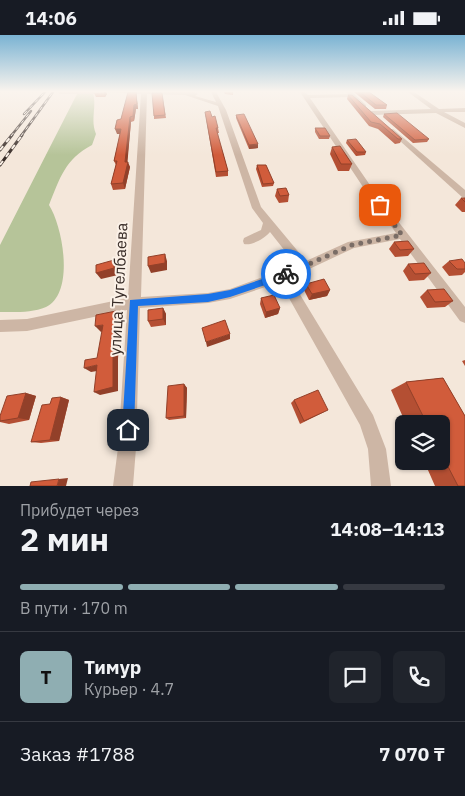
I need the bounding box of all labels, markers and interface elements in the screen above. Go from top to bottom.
text: 14:06 [25,6,77,30]
pin [359,184,401,226]
icon: bag [366,191,394,219]
street label: улица Тугелбаева [105,222,131,356]
courier [261,249,311,299]
icon: bike [272,260,300,288]
pin [107,409,149,451]
map controls [395,415,450,470]
button: layers [395,415,450,470]
icon: home [114,416,142,444]
text: Прибудет через [20,500,139,520]
text: 14:08–14:13 [330,517,445,541]
text: 2 мин [20,518,109,560]
text: В пути · 170 m [20,598,128,618]
button: chat [329,651,381,703]
button: phone [393,651,445,703]
text: Тимур [84,655,141,679]
text: Т [40,665,52,689]
text: Курьер · 4.7 [84,679,174,699]
text: Заказ #1788 [20,742,135,766]
text: 7 070 ₸ [379,742,445,766]

